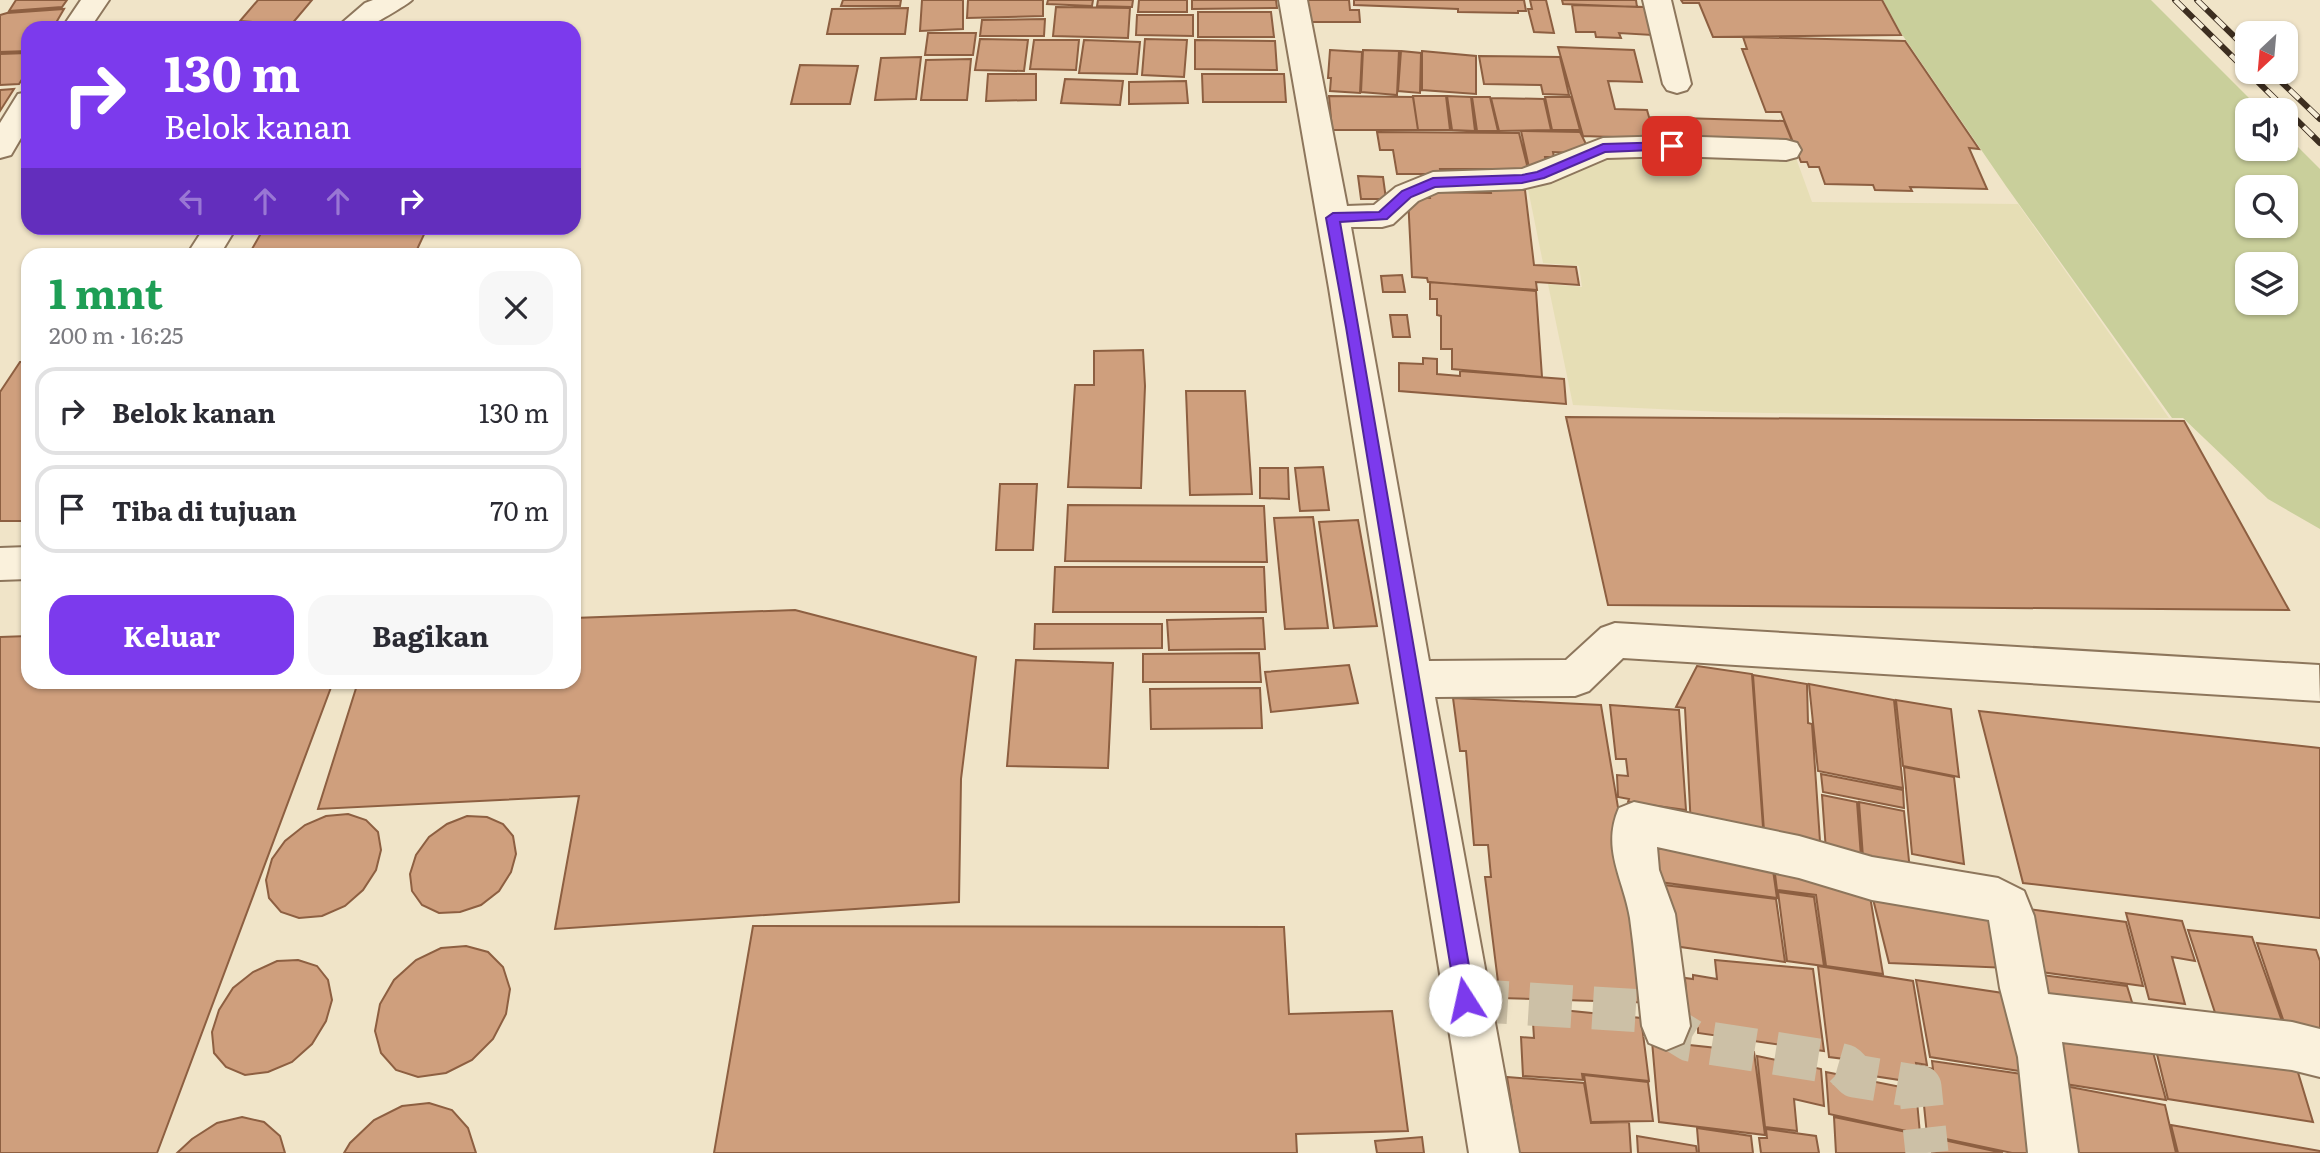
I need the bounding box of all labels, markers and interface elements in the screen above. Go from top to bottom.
north arrow [2235,21,2298,84]
map controls [2235,21,2298,315]
text: 130 m [164,34,300,107]
icon: right [49,49,140,140]
button: sound [2235,98,2298,161]
text: Belok kanan [164,101,352,149]
pin [1642,116,1702,176]
icon: arrive [1653,127,1691,165]
button: search [2235,175,2298,238]
icon: left [173,182,211,220]
icon: ahead [246,182,284,220]
icon: ahead [319,182,357,220]
icon: right [392,182,430,220]
button: layers [2235,252,2298,315]
text: 1 mnt [49,260,163,322]
button: close [479,271,553,345]
text: 200 m · 16:25 [49,317,184,351]
icon: right [53,392,91,430]
text: Belok kanan [112,392,276,431]
text: 130 m [479,392,549,431]
icon: arrive [53,490,91,528]
text: Tiba di tujuan [112,490,297,529]
text: 70 m [490,490,549,529]
button: Keluar [49,595,294,675]
button: Bagikan [308,595,553,675]
position arrow [1428,963,1502,1037]

